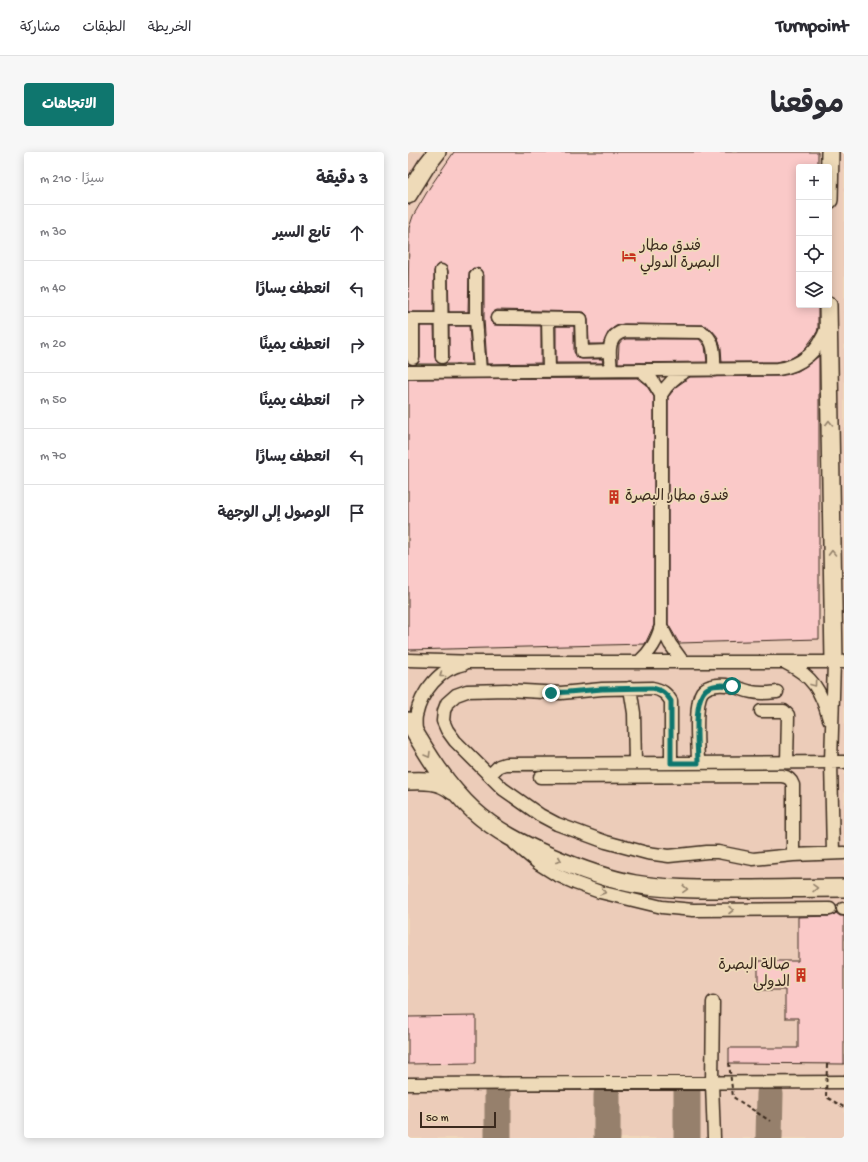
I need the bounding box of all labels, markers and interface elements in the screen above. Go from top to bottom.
text: Turnpoint [776,16,848,39]
text: مشاركة [20,20,60,37]
text: الطبقات [82,20,126,37]
text: الخريطة [148,20,191,37]
button: الاتجاهات [24,83,114,126]
text: موقعنا [770,90,844,123]
map controls [796,164,832,308]
button: + [796,164,832,200]
text: 3 دقيقة [316,170,368,190]
text: سيرًا · 210 m [40,172,104,187]
button: − [796,200,832,236]
icon: ahead [346,222,368,244]
text: 30 m [40,225,66,240]
text: تابع السير [273,225,330,243]
button: locate [796,236,832,272]
place label: فندق مطار البصرة الدولي [639,238,720,275]
hotel icon: فندق مطار البصرة الدولي [621,248,637,264]
button: layers [796,272,832,308]
icon: left [346,278,368,300]
text: 40 m [40,281,66,296]
text: انعطف يسارًا [256,281,330,299]
icon: right [346,334,368,356]
text: 20 m [40,337,66,352]
text: انعطف يمينًا [259,337,330,355]
icon: right [346,390,368,412]
text: 50 m [40,393,67,408]
text: انعطف يمينًا [259,393,330,411]
one-way arrow [825,420,833,426]
icon: left [346,446,368,468]
text: 70 m [40,449,66,464]
text: انعطف يسارًا [256,449,330,467]
place label: فندق مطار البصرة [625,488,729,506]
building icon: فندق مطار البصرة [606,489,622,505]
icon: arrive [346,502,368,524]
text: الوصول إلى الوجهة [217,505,330,523]
one-way arrow [827,550,836,556]
one-way arrow [439,670,446,677]
route start [723,677,741,695]
one-way arrow [809,680,817,687]
route end [542,684,560,702]
one-way arrow [423,751,431,758]
one-way arrow [556,856,563,864]
one-way arrow [812,884,818,892]
one-way arrow [682,885,688,893]
one-way arrow [600,887,607,896]
one-way arrow [728,905,734,914]
place label: صالة البصرة الدولى [718,957,790,992]
building icon: صالة البصرة الدولى [793,967,809,983]
scale bar [420,1110,496,1129]
text: 50 m [426,1113,448,1125]

